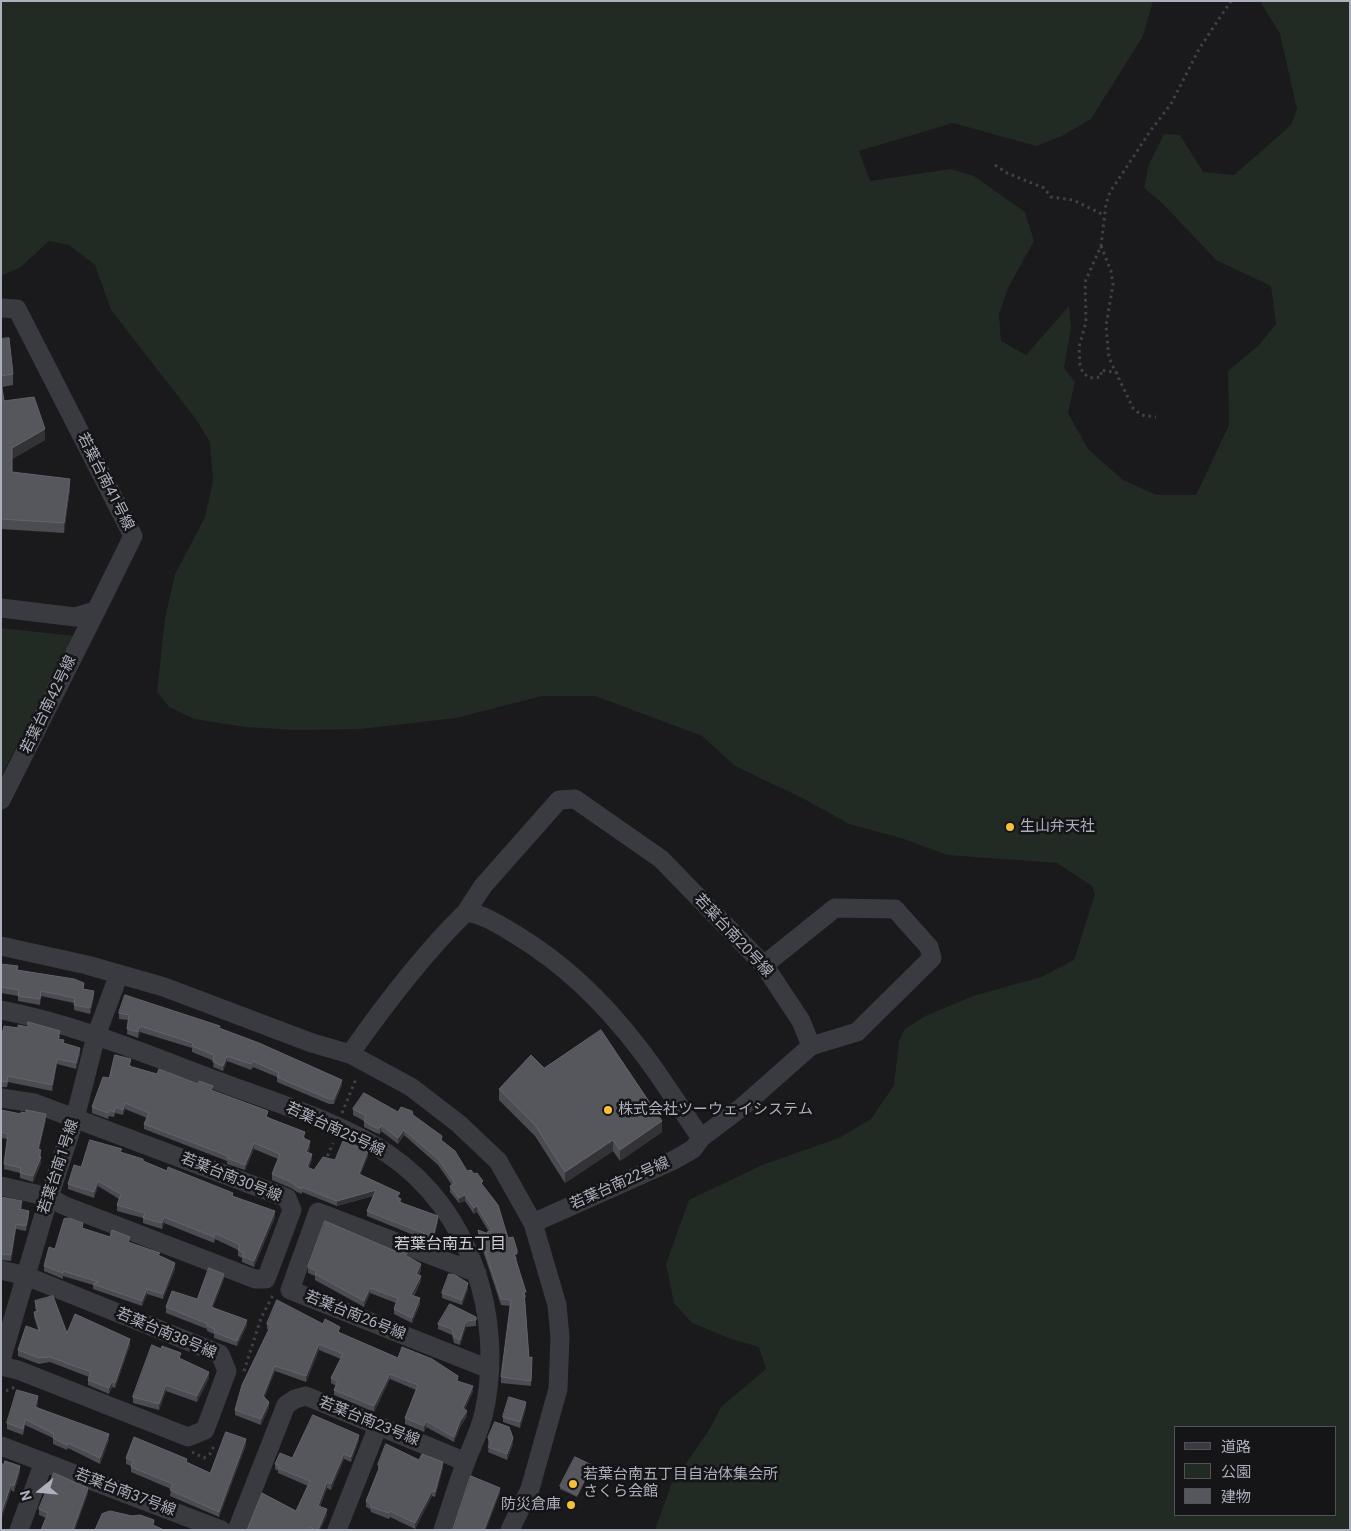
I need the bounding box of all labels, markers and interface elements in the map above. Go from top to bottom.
street label: 若葉台南41号線 [73,430,137,534]
street label: 若葉台南42号線 [17,653,81,757]
place label: 生山弁天社 [1020,818,1095,836]
marker: 生山弁天社 [1004,821,1016,833]
street label: 若葉台南20号線 [690,891,776,981]
street label: 若葉台南25号線 [283,1099,387,1161]
place label: 株式会社ツーウェイシステム [618,1101,813,1119]
marker: 株式会社ツーウェイシステム [602,1104,614,1116]
street label: 若葉台南1号線 [35,1117,83,1217]
street label: 若葉台南30号線 [178,1150,284,1206]
street label: 若葉台南22号線 [568,1154,672,1214]
district label: 若葉台南五丁目 [394,1235,506,1255]
street label: 若葉台南26号線 [302,1288,408,1344]
street label: 若葉台南38号線 [113,1305,219,1363]
street label: 若葉台南23号線 [316,1394,422,1450]
legend [1174,1426,1336,1516]
text: 道路 [1221,1438,1251,1456]
text: 公園 [1221,1463,1251,1481]
street label: 若葉台南37号線 [72,1465,178,1521]
north arrow [15,1466,65,1516]
place label: 若葉台南五丁目自治体集会所 さくら会館 [583,1466,778,1501]
marker: 若葉台南五丁目自治体集会所 さくら会館 [567,1478,579,1490]
text: N [17,1488,35,1502]
text: 建物 [1221,1488,1251,1506]
place label: 防災倉庫 [501,1496,561,1514]
marker: 防災倉庫 [565,1499,577,1511]

